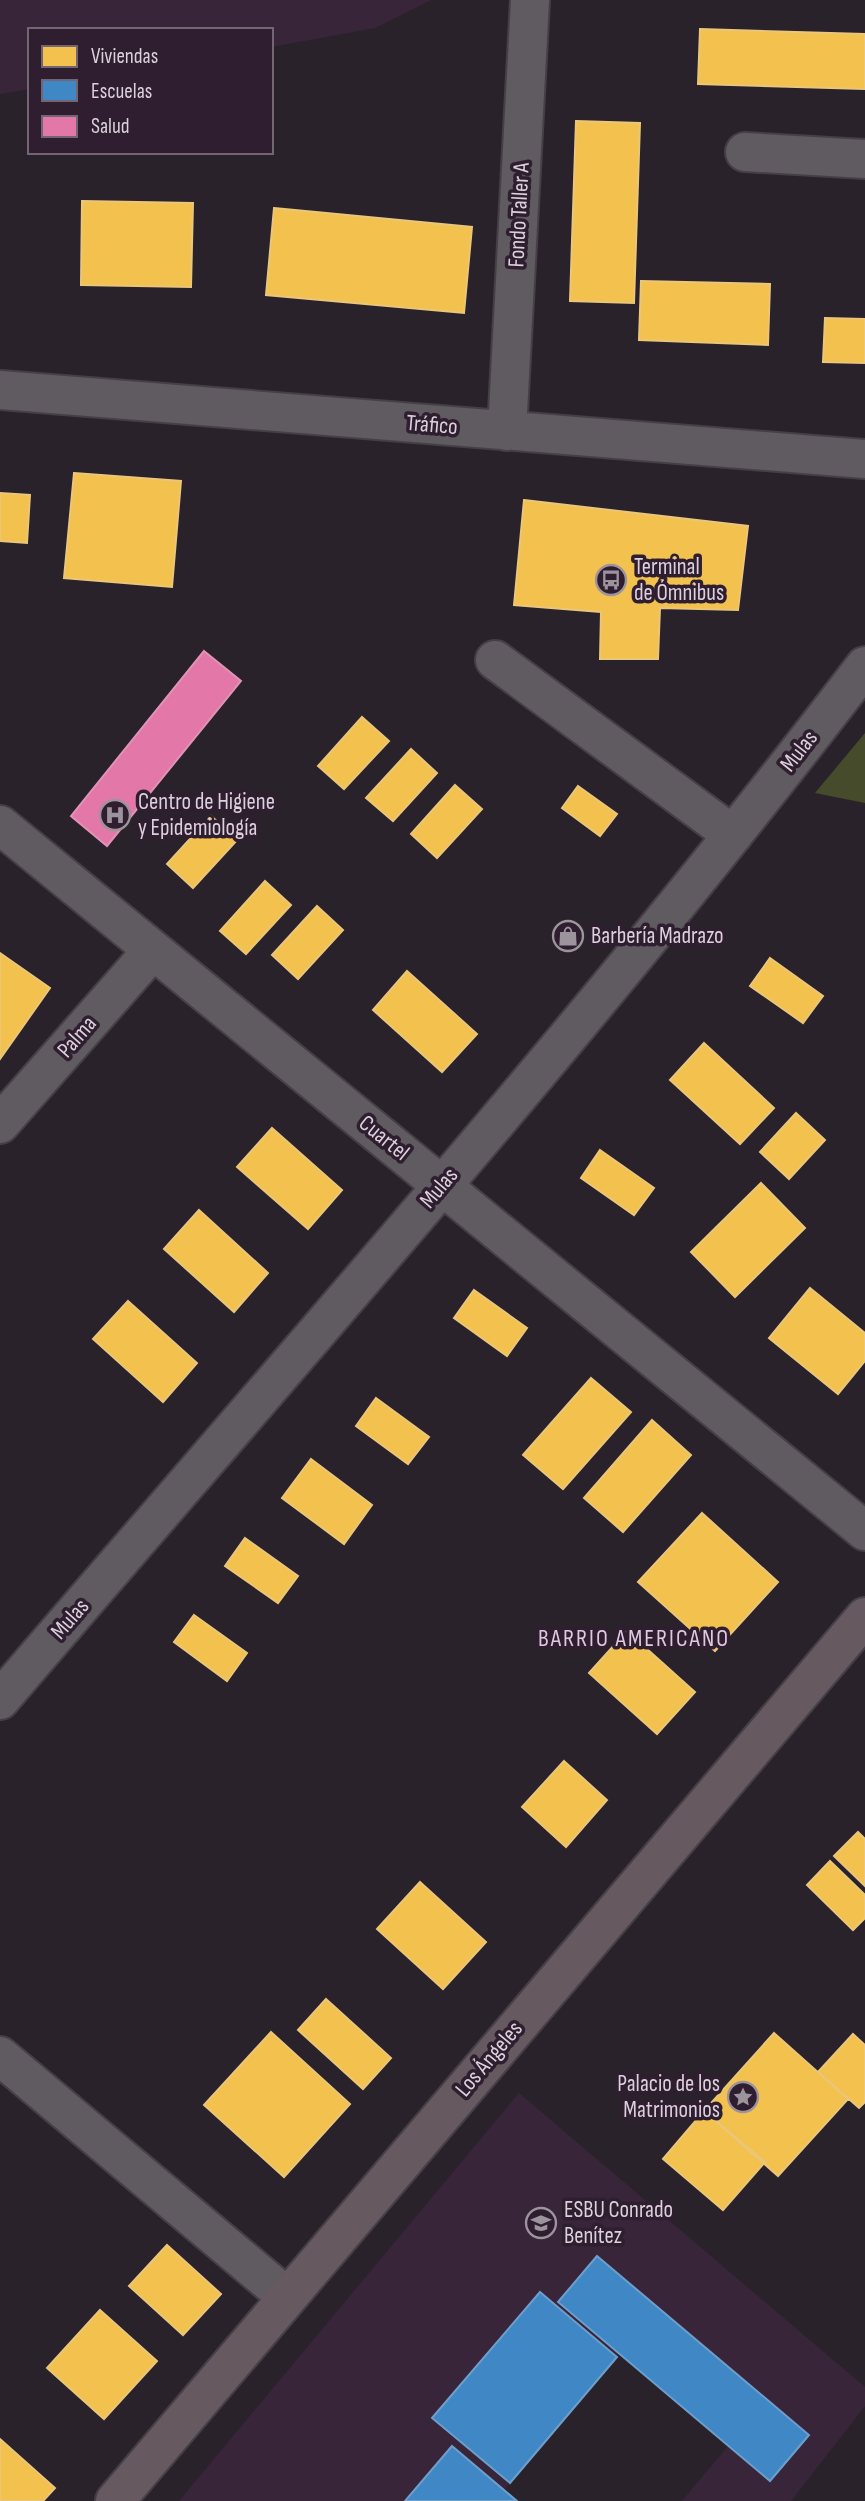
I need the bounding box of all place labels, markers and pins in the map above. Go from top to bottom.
place label: Terminal de Ómnibus [634,553,724,607]
bus stop icon: Terminal de Ómnibus [594,563,628,597]
place label: Centro de Higiene y Epidemiología [138,788,275,842]
hospital icon: Centro de Higiene y Epidemiología [98,798,132,832]
shop icon: Barbería Madrazo [551,919,585,953]
place label: Barbería Madrazo [591,922,724,950]
place label: Palacio de los Matrimonios [617,2070,720,2124]
place icon: Palacio de los Matrimonios [726,2080,760,2114]
place label: ESBU Conrado Benítez [564,2196,673,2250]
school or university icon: ESBU Conrado Benítez [524,2206,558,2240]

